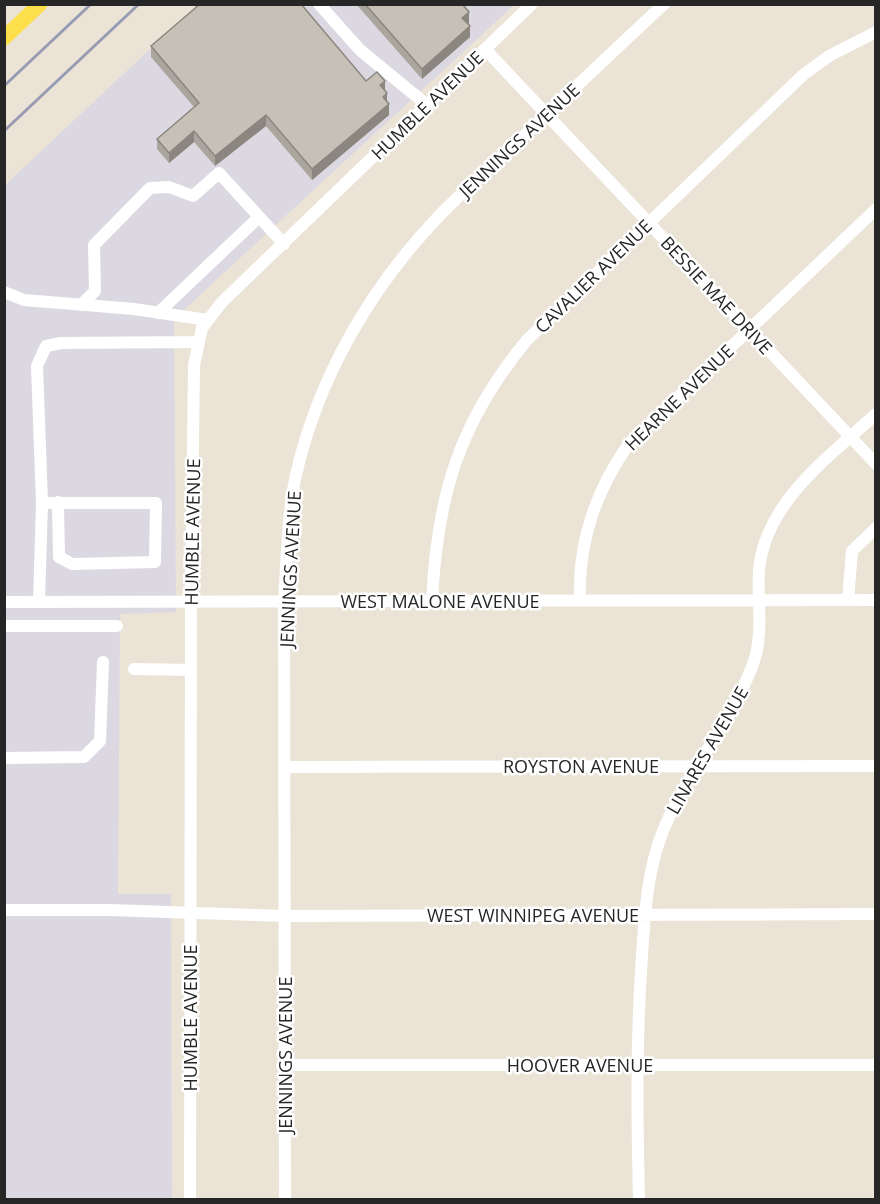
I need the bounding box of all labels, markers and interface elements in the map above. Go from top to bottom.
street label: HUMBLE AVENUE [366,45,488,165]
street label: JENNINGS AVENUE [452,78,585,204]
street label: CAVALIER AVENUE [529,214,657,338]
street label: BESSIE MAE DRIVE [656,231,778,359]
street label: HEARNE AVENUE [619,339,739,455]
street label: HUMBLE AVENUE [179,458,205,606]
street label: JENNINGS AVENUE [274,490,306,650]
street label: WEST MALONE AVENUE [340,589,540,613]
street label: LINARES AVENUE [661,682,753,818]
street label: ROYSTON AVENUE [503,754,659,778]
street label: WEST WINNIPEG AVENUE [427,903,639,927]
street label: HUMBLE AVENUE [178,944,202,1092]
street label: JENNINGS AVENUE [273,977,297,1135]
street label: HOOVER AVENUE [507,1053,653,1077]

